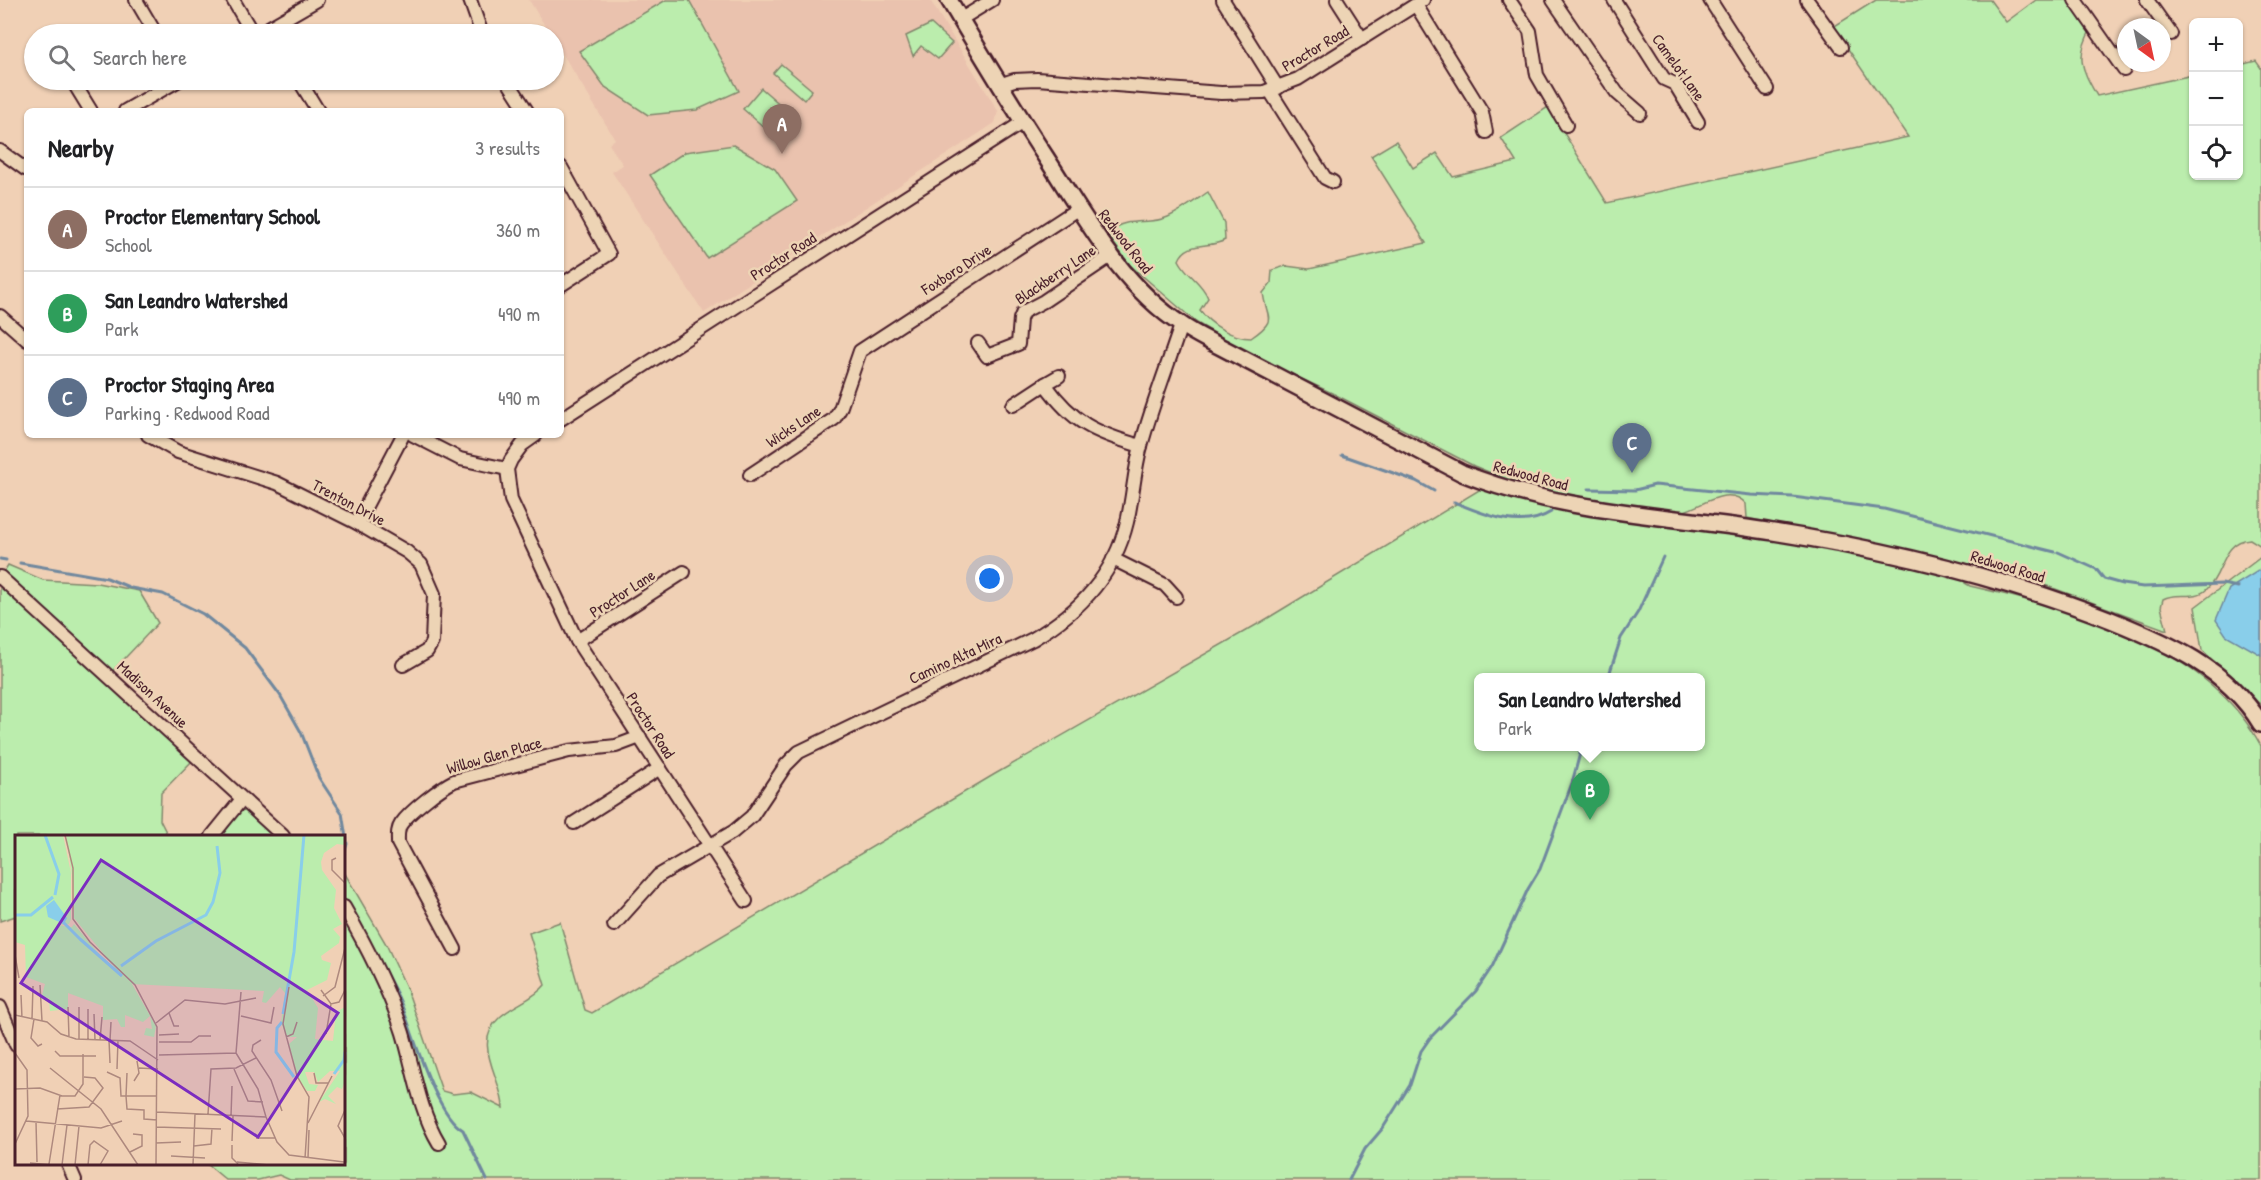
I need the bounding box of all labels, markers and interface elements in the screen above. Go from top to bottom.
north arrow [2117,18,2171,72]
map controls [2189,18,2243,180]
button: + [2189,18,2243,72]
street label: Proctor Road [1277,19,1353,77]
search box [24,24,564,90]
street label: Camelot Lane [1647,29,1711,106]
icon: search [45,41,78,74]
text: Search here [93,42,187,72]
button: − [2189,72,2243,126]
pin: A [762,104,802,154]
button: locate [2189,126,2243,180]
text: Nearby [48,130,114,165]
text: 3 results [475,134,540,161]
text: Proctor Elementary School [105,201,320,231]
street label: Redwood Road [1094,204,1158,278]
text: A [63,216,72,243]
text: 360 m [496,216,540,243]
street label: Proctor Road [746,226,820,286]
text: School [105,231,152,258]
street label: Foxboro Drive [916,238,996,300]
street label: Blackberry Lane [1010,239,1100,309]
text: San Leandro Watershed [105,285,287,315]
text: B [62,300,73,327]
text: 490 m [498,300,540,327]
text: Park [105,315,138,342]
text: Proctor Staging Area [105,369,274,399]
text: C [62,384,73,411]
text: 490 m [498,384,540,411]
text: Parking · Redwood Road [105,399,269,426]
street label: Wicks Lane [761,399,825,452]
pin: C [1612,424,1652,473]
street label: Redwood Road [1491,454,1571,496]
street label: Trenton Drive [308,473,390,531]
street label: Redwood Road [1968,544,2048,588]
street label: Proctor Lane [585,563,660,622]
your location [975,564,1004,593]
street label: Camino Alta Mira [905,627,1005,689]
street label: Madison Avenue [113,655,194,733]
popup [1474,673,1705,751]
text: San Leandro Watershed [1498,684,1681,714]
street label: Proctor Road [621,688,681,762]
text: Park [1498,714,1532,741]
street label: Willow Glen Place [444,731,545,779]
pin: B [1570,770,1610,820]
inset map [15,835,345,1165]

